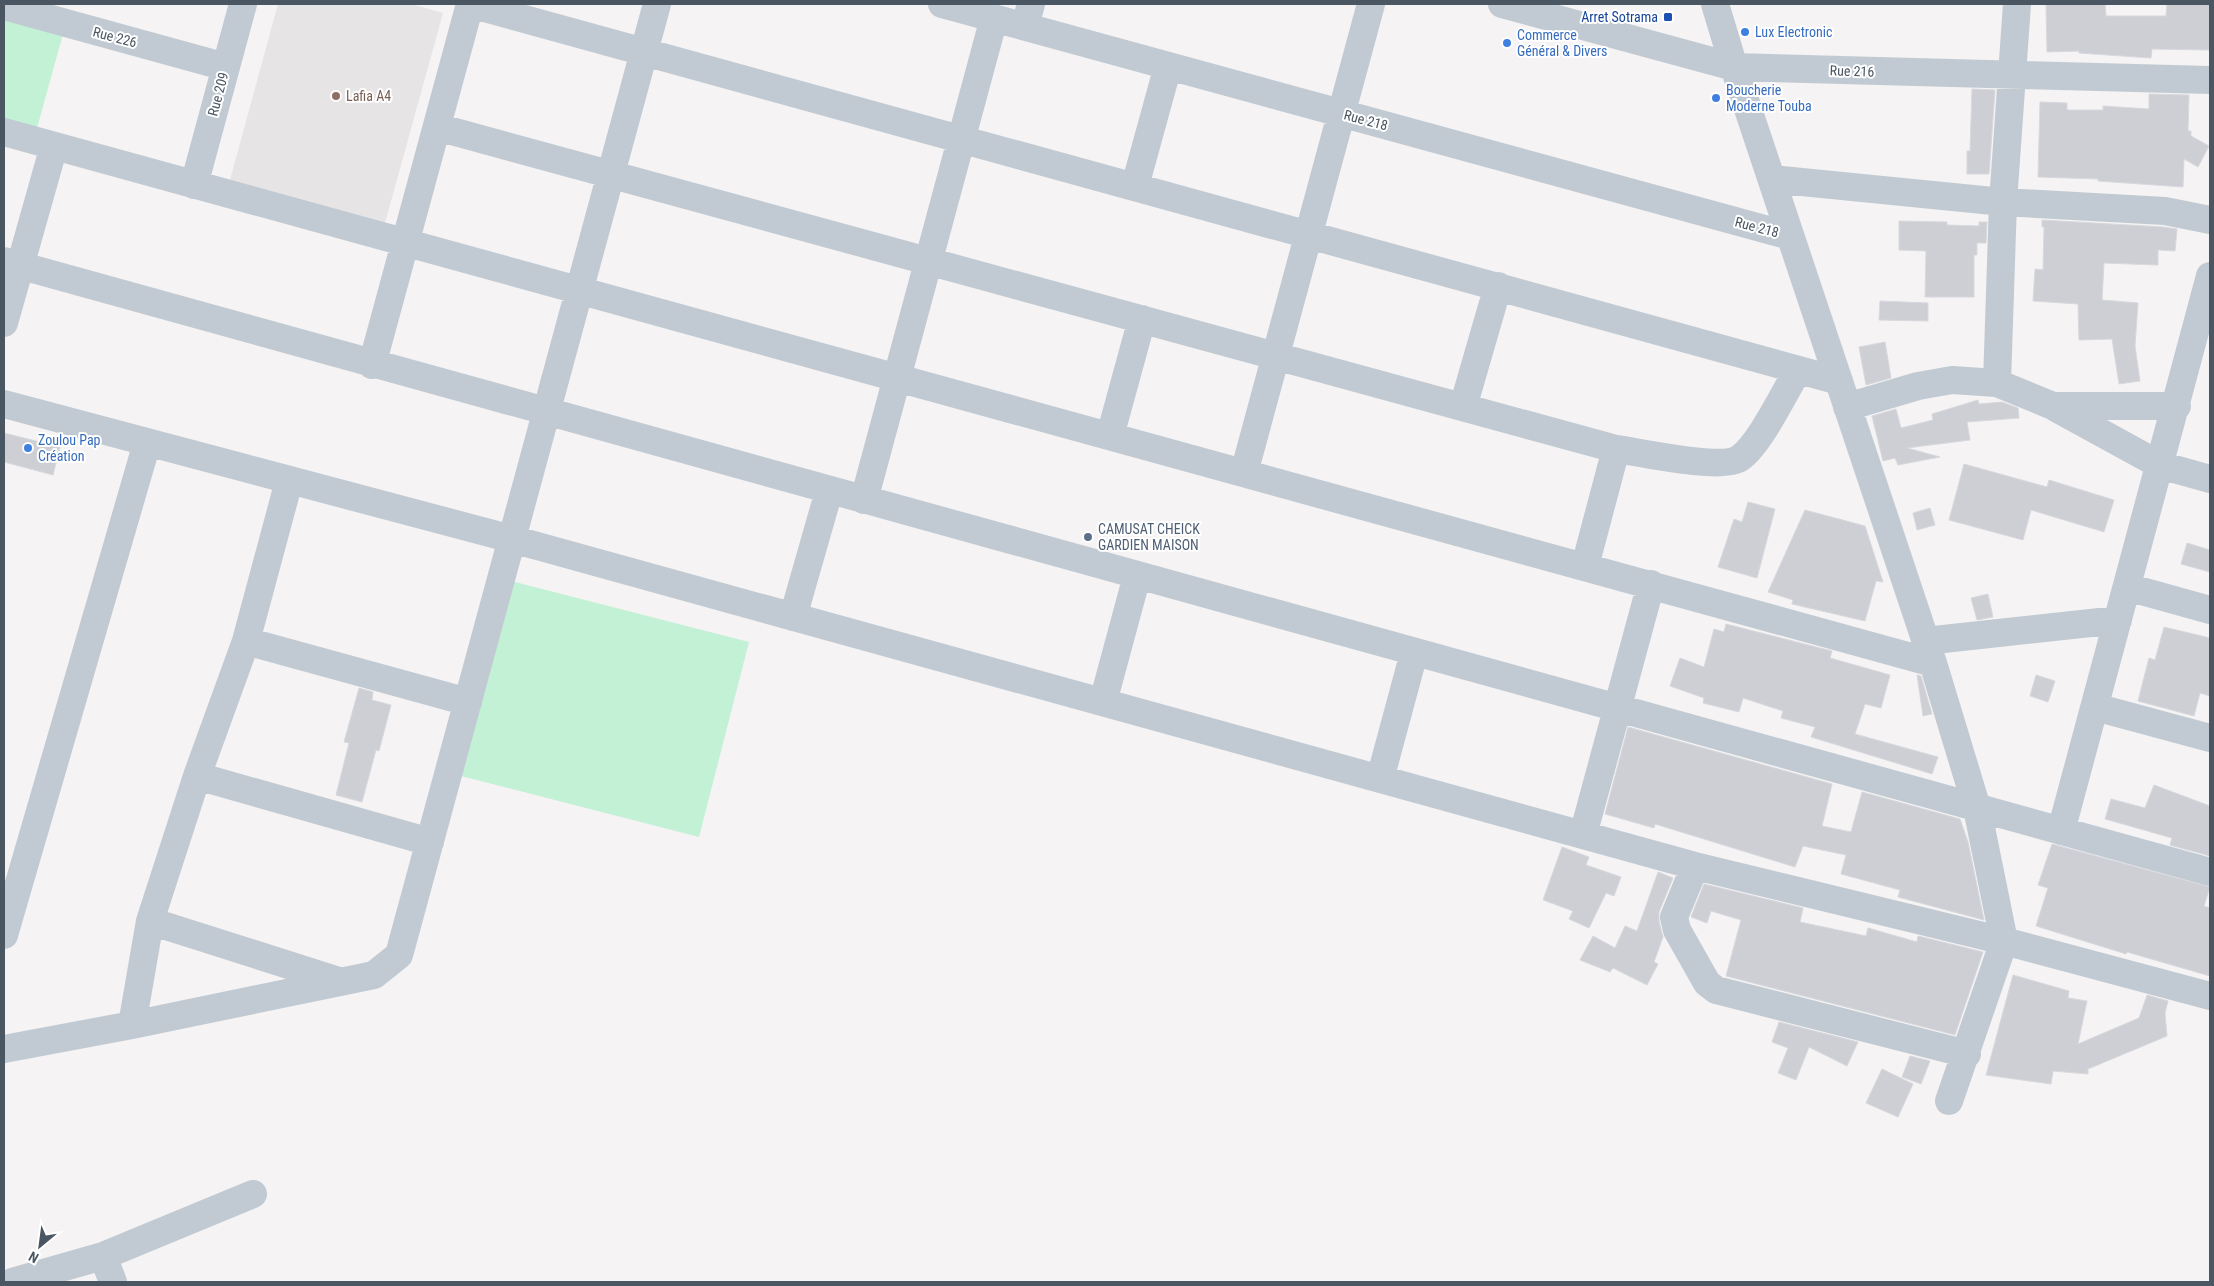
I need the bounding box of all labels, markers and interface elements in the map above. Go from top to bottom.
place label: Arret Sotrama [1581,9,1658,25]
marker: Arret Sotrama [1662,11,1674,23]
street label: Rue 226 [91,23,139,51]
place label: Lux Electronic [1755,24,1832,40]
marker: Lux Electronic [1739,26,1751,38]
place label: Commerce Général & Divers [1517,27,1607,59]
marker: Commerce Général & Divers [1501,37,1513,49]
street label: Rue 216 [1829,62,1875,80]
street label: Rue 209 [204,70,232,118]
place label: Boucherie Moderne Touba [1726,82,1812,114]
place label: Lafia A4 [346,88,391,104]
marker: Lafia A4 [330,90,342,102]
marker: Boucherie Moderne Touba [1710,92,1722,104]
street label: Rue 218 [1342,106,1390,134]
street label: Rue 218 [1733,213,1781,241]
place label: Zoulou Pap Création [38,432,101,464]
marker: Zoulou Pap Création [22,442,34,454]
place label: CAMUSAT CHEICK GARDIEN MAISON [1098,521,1200,553]
marker: CAMUSAT CHEICK GARDIEN MAISON [1082,531,1094,543]
north arrow [15,1221,65,1271]
text: N [26,1248,41,1266]

